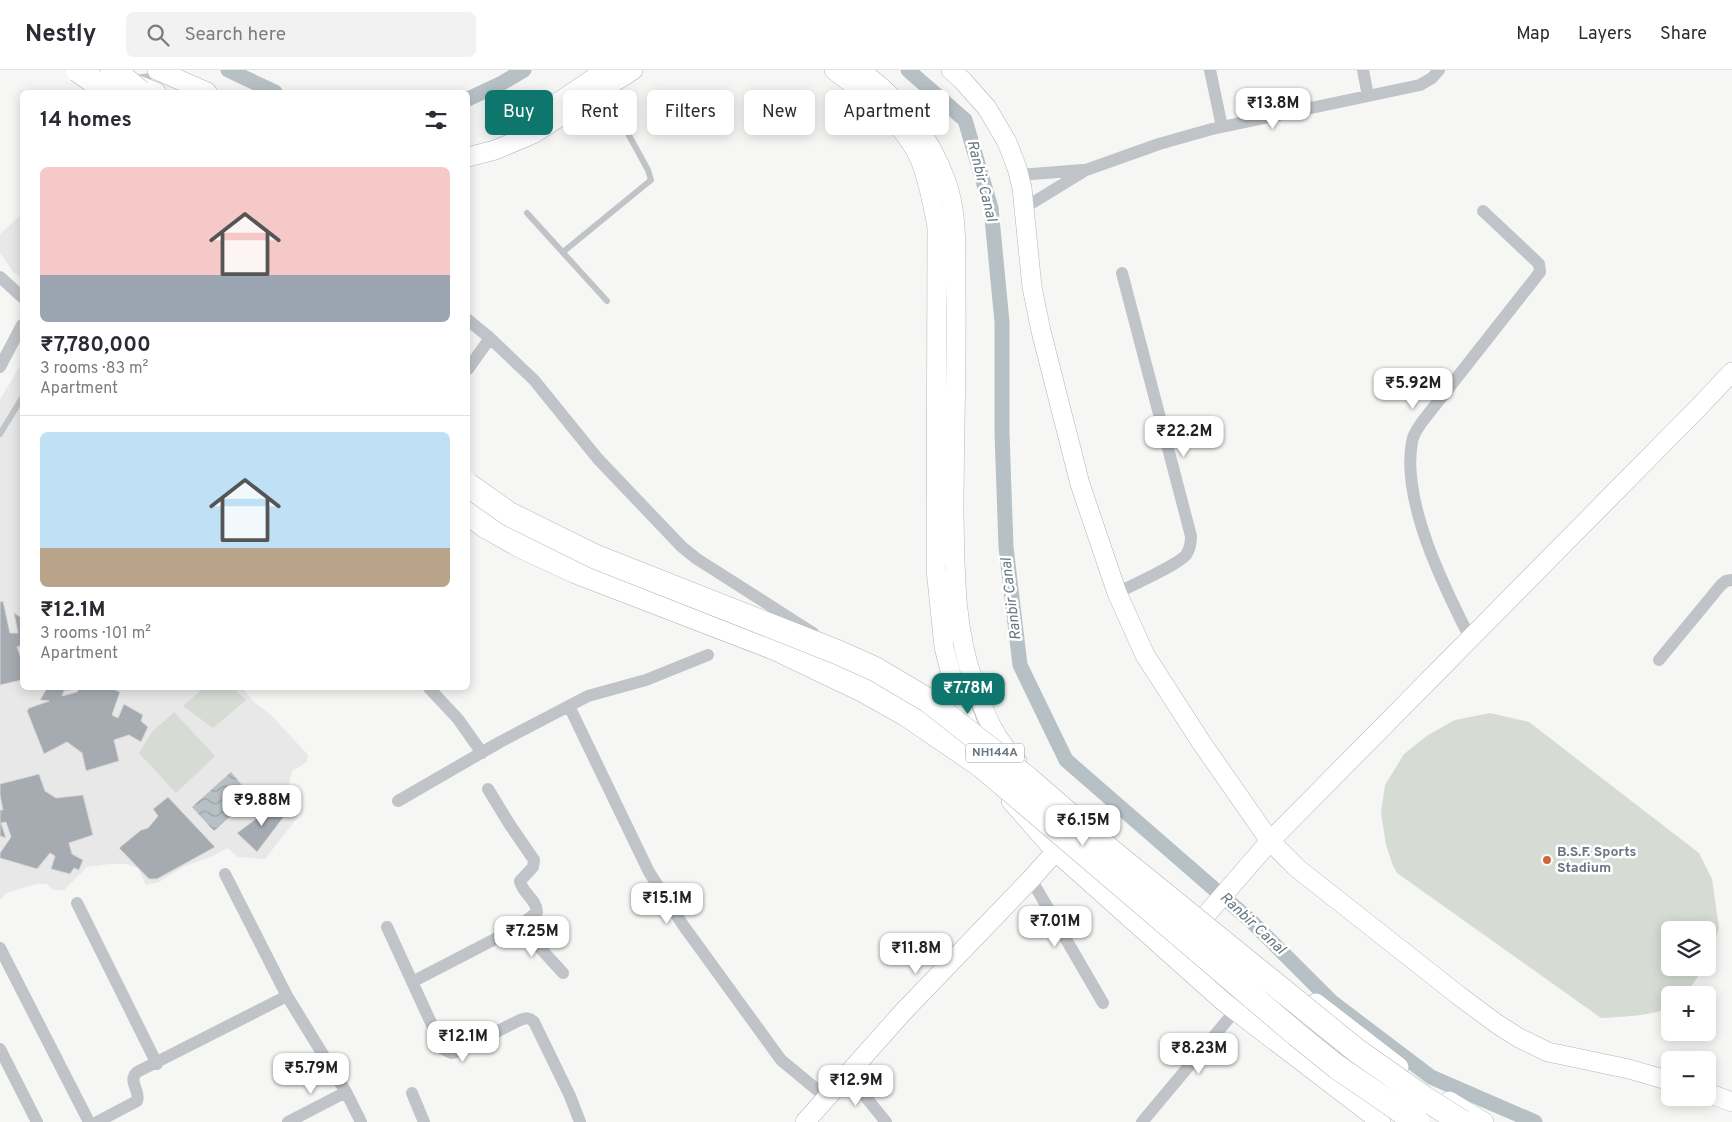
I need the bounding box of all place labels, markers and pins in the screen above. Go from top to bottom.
pin: ₹13.8M [1232,88,1314,130]
pin: ₹5.92M [1372,368,1454,410]
pin: ₹22.2M [1143,416,1225,458]
pin: ₹7.78M [927,672,1009,715]
pin: ₹9.88M [221,784,303,827]
pin: ₹6.15M [1042,804,1124,847]
place label: B.S.F. Sports Stadium [1557,844,1637,877]
marker: B.S.F. Sports Stadium [1541,854,1553,866]
pin: ₹15.1M [626,882,708,925]
pin: ₹7.01M [1014,906,1096,948]
pin: ₹7.25M [491,916,573,958]
pin: ₹11.8M [875,932,957,975]
pin: ₹12.1M [422,1020,504,1063]
pin: ₹8.23M [1158,1032,1240,1075]
pin: ₹5.79M [270,1052,352,1095]
pin: ₹12.9M [815,1064,897,1107]

